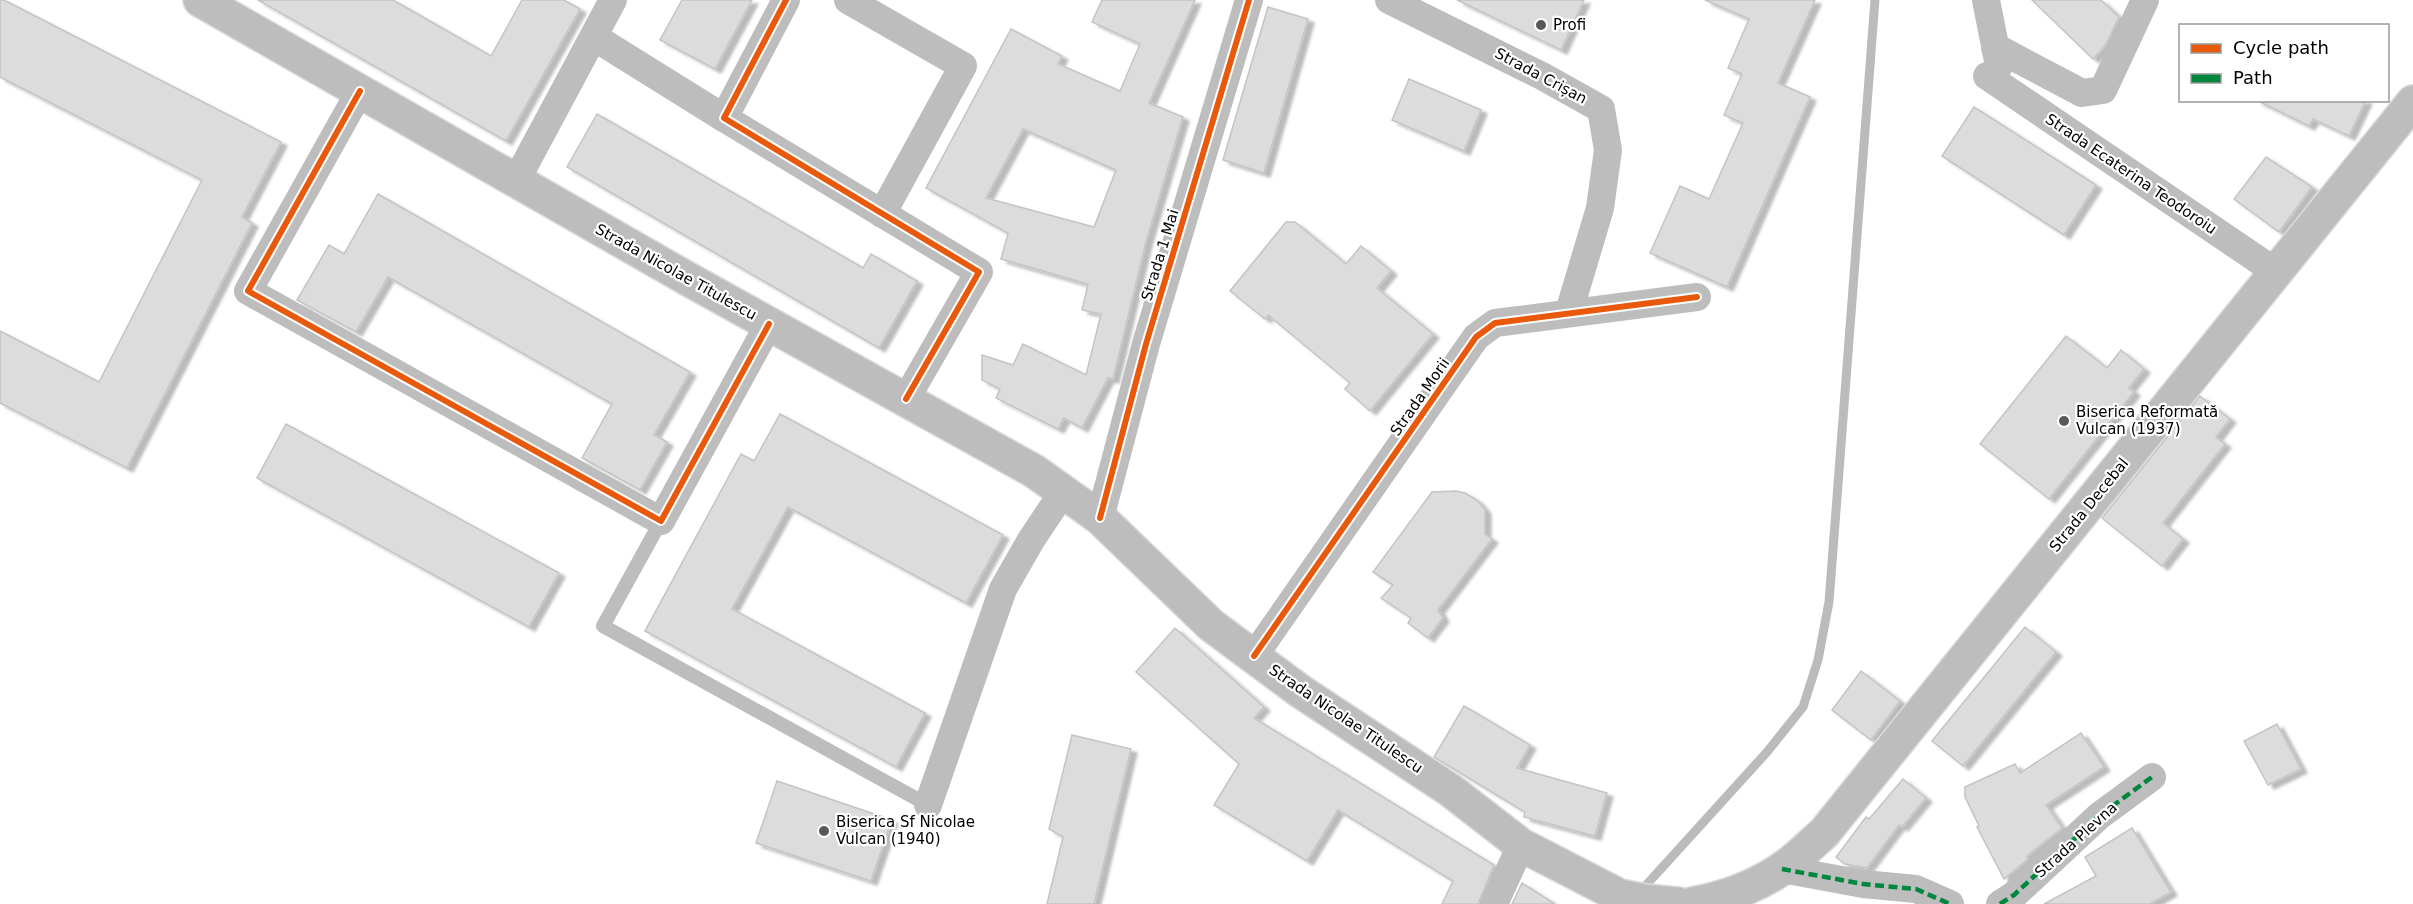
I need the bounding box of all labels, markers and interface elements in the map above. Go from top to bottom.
place label: Profi [1553,16,1586,34]
marker: Profi [1534,18,1548,32]
legend [2179,24,2389,102]
text: Cycle path [2233,37,2329,58]
street label: Strada Crișan [1492,44,1590,108]
text: Path [2233,67,2273,88]
street label: Strada Ecaterina Teodoroiu [2042,110,2220,238]
street label: Strada 1 Mai [1138,207,1182,303]
street label: Strada Nicolae Titulescu [592,220,760,324]
street label: Strada Morii [1387,355,1453,439]
place label: Biserica Reformată Vulcan (1937) [2076,403,2218,438]
marker: Biserica Reformată Vulcan (1937) [2057,414,2071,428]
street label: Strada Decebal [2046,454,2132,556]
street label: Strada Nicolae Titulescu [1266,661,1426,777]
street label: Strada Plevna [2031,798,2121,882]
place label: Biserica Sf Nicolae Vulcan (1940) [836,813,975,848]
marker: Biserica Sf Nicolae Vulcan (1940) [817,824,831,838]

